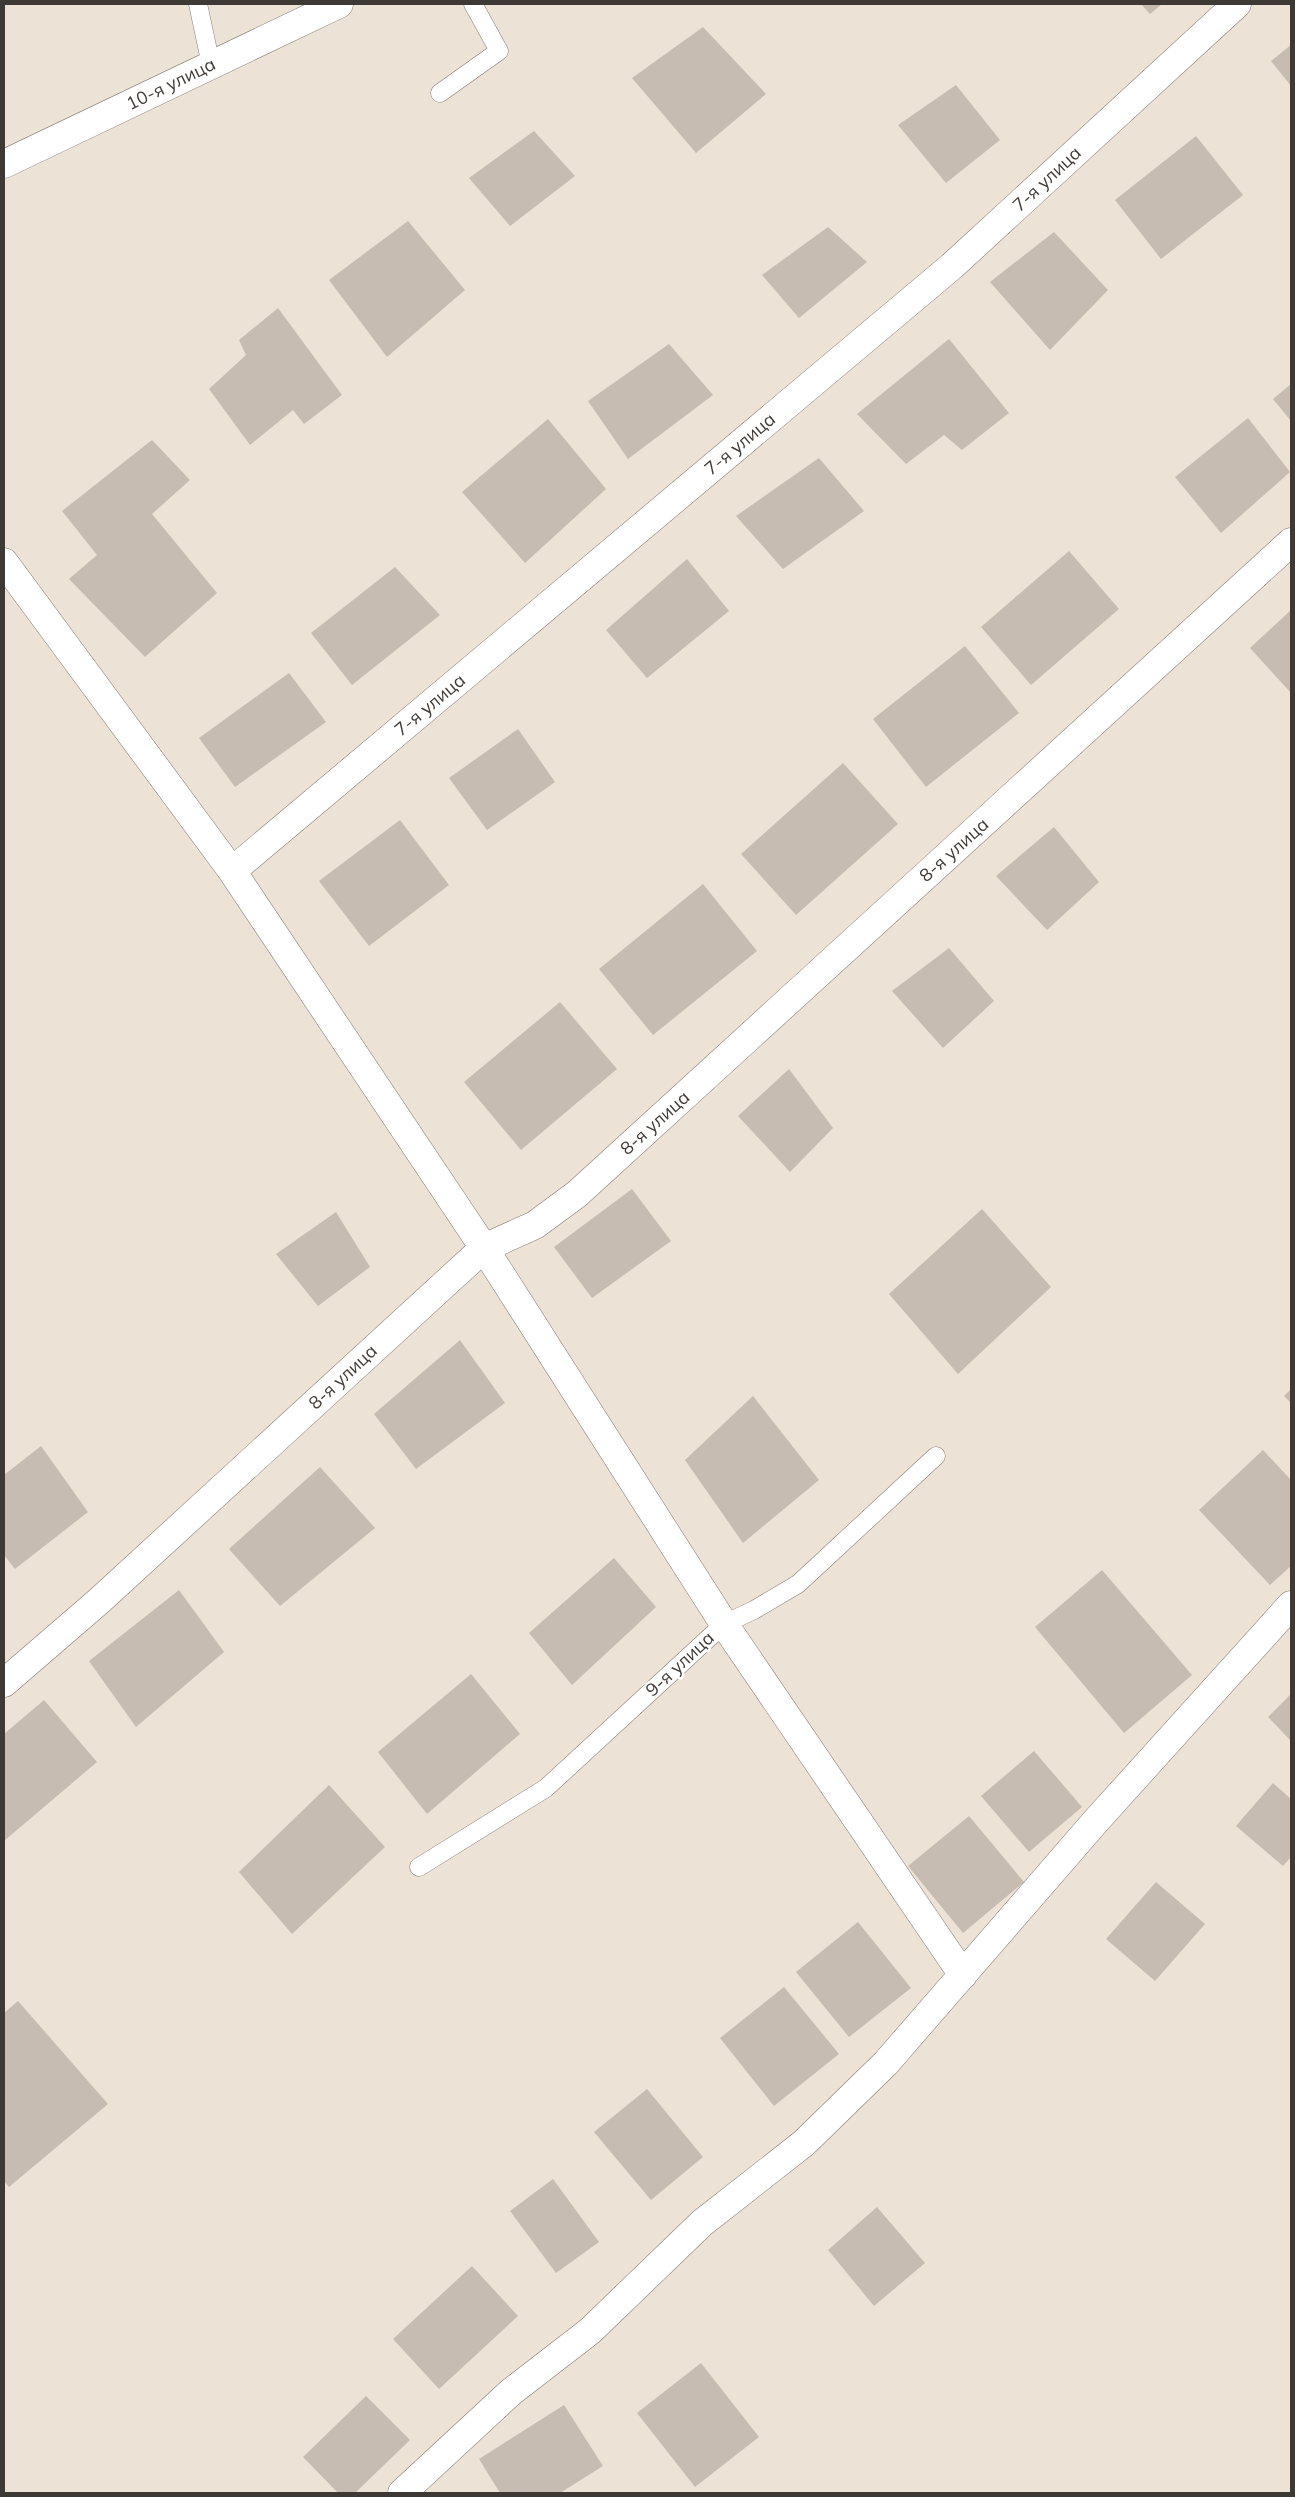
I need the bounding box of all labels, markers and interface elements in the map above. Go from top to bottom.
street label: 10-я улица [122,52,219,115]
street label: 7-я улица [1008,141,1086,216]
street label: 7-я улица [700,407,780,480]
street label: 7-я улица [390,668,470,741]
street label: 8-я улица [914,812,993,887]
street label: 8-я улица [615,1085,694,1160]
street label: 8-я улица [304,1339,382,1414]
street label: 9-я улица [641,1626,719,1701]

